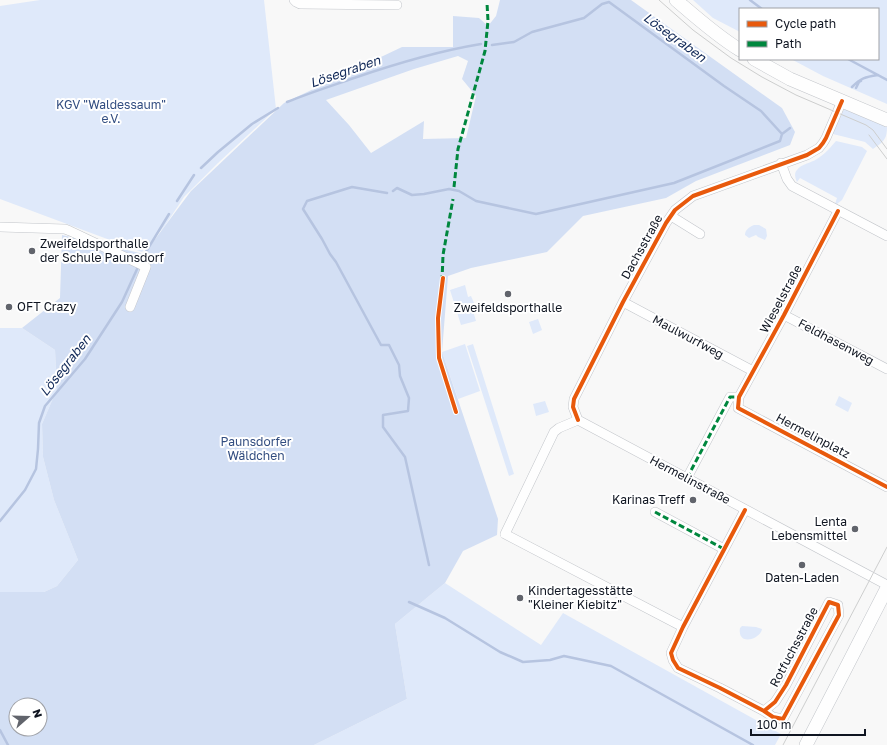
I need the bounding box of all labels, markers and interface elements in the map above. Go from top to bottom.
legend [739,8,879,60]
water label: Lösegraben [641,9,710,66]
text: Cycle path [775,16,836,31]
text: Path [775,36,802,51]
water label: Lösegraben [308,51,383,91]
park label: KGV "Waldessaum" e.V. [56,97,166,126]
street label: Dachsstraße [618,212,666,282]
place label: Zweifeldsporthalle der Schule Paunsdorf [40,236,165,265]
marker: Zweifeldsporthalle der Schule Paunsdorf [27,246,37,256]
street label: Wieselstraße [756,262,805,336]
marker: Zweifeldsporthalle [503,289,513,299]
place label: OFT Crazy [17,299,76,314]
place label: Zweifeldsporthalle [454,300,562,315]
marker: OFT Crazy [4,302,14,312]
street label: Maulwurfweg [650,311,726,362]
street label: Feldhasenweg [796,315,877,368]
water label: Lösegraben [36,330,94,399]
street label: Hermelinplatz [774,410,853,461]
park label: Paunsdorfer Wäldchen [221,434,292,463]
street label: Hermelinstraße [647,452,733,507]
place label: Karinas Treff [612,492,686,507]
marker: Karinas Treff [688,495,698,505]
place label: Lenta Lebensmittel [771,514,847,543]
marker: Lenta Lebensmittel [850,524,860,534]
marker: Daten-Laden [797,560,807,570]
place label: Daten-Laden [765,570,839,585]
place label: Kindertagesstätte "Kleiner Kiebitz" [528,583,633,612]
marker: Kindertagesstätte "Kleiner Kiebitz" [515,593,525,603]
street label: Rotfuchsstraße [766,604,821,689]
north arrow [8,697,48,737]
text: N [30,707,45,720]
scale bar [751,711,865,737]
text: 100 m [757,717,791,732]

